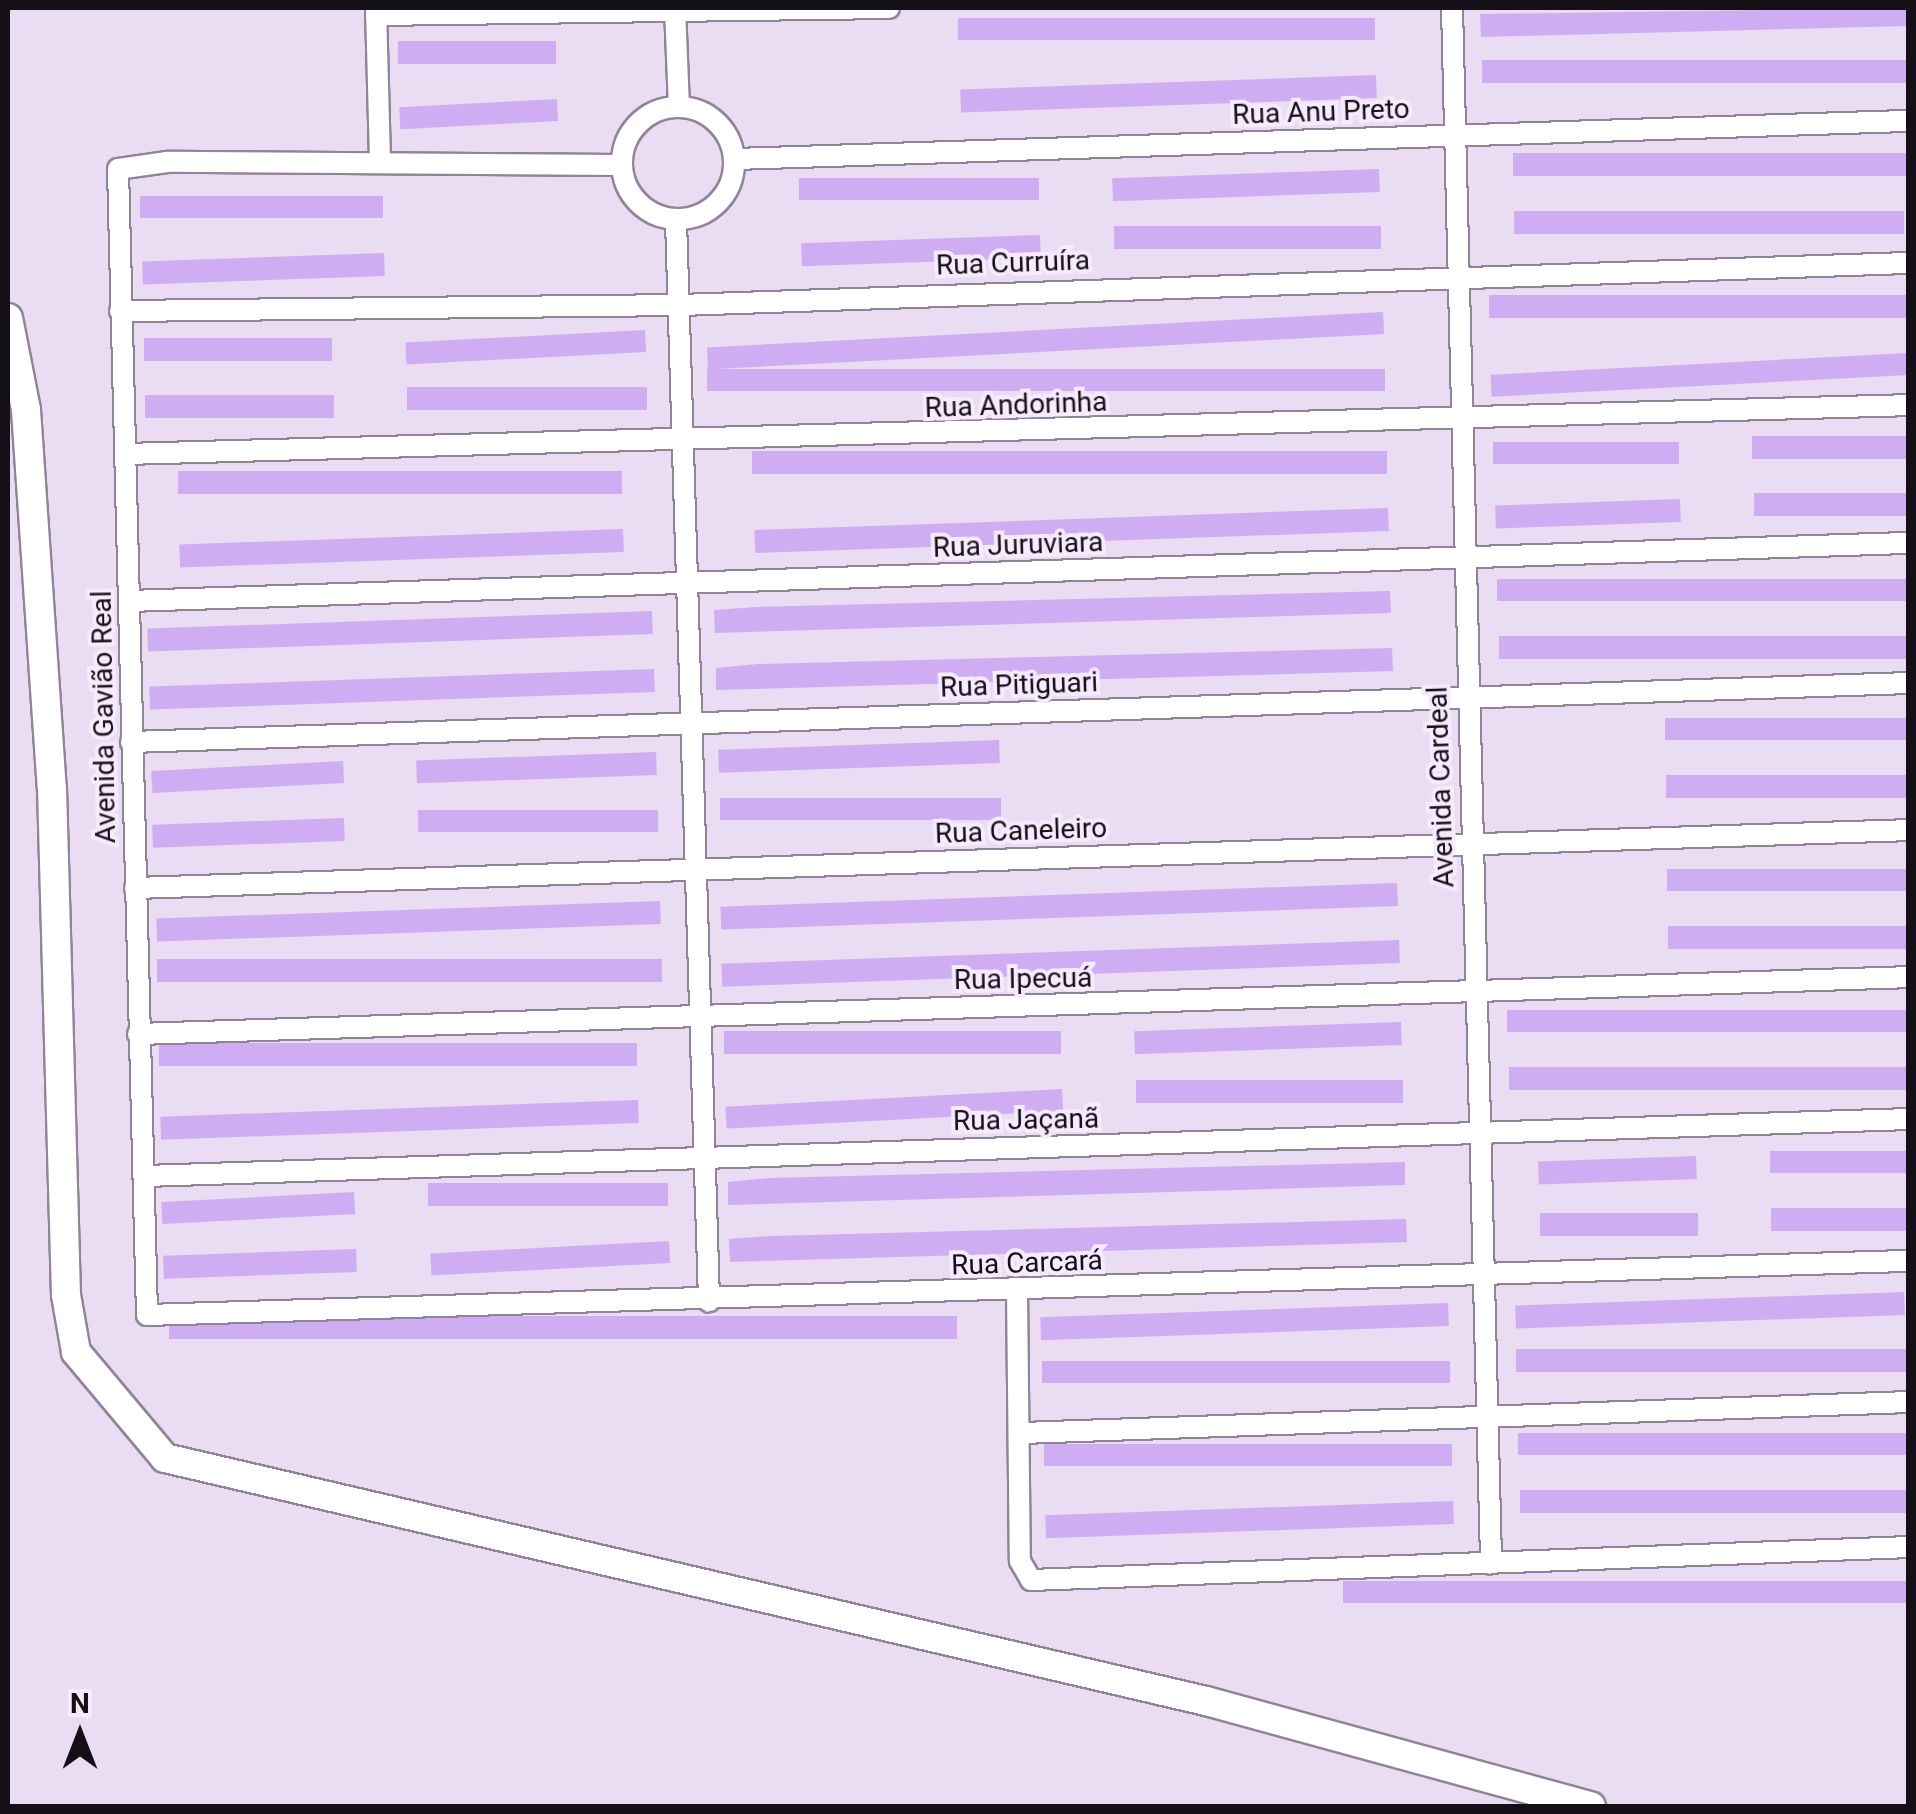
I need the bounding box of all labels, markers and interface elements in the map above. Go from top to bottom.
street label: Rua Anu Preto [1232,92,1410,132]
street label: Rua Curruíra [935,244,1091,282]
street label: Rua Andorinha [924,385,1108,425]
street label: Rua Juruviara [932,525,1104,565]
street label: Avenida Gavião Real [85,590,123,844]
street label: Rua Pitiguari [939,665,1099,705]
street label: Avenida Cardeal [1421,686,1461,888]
street label: Rua Caneleiro [934,811,1108,851]
street label: Rua Ipecuá [954,961,1092,997]
street label: Rua Jaçanã [953,1102,1099,1138]
street label: Rua Carcará [951,1244,1103,1282]
north arrow [30,1684,130,1784]
text: N [70,1687,90,1720]

